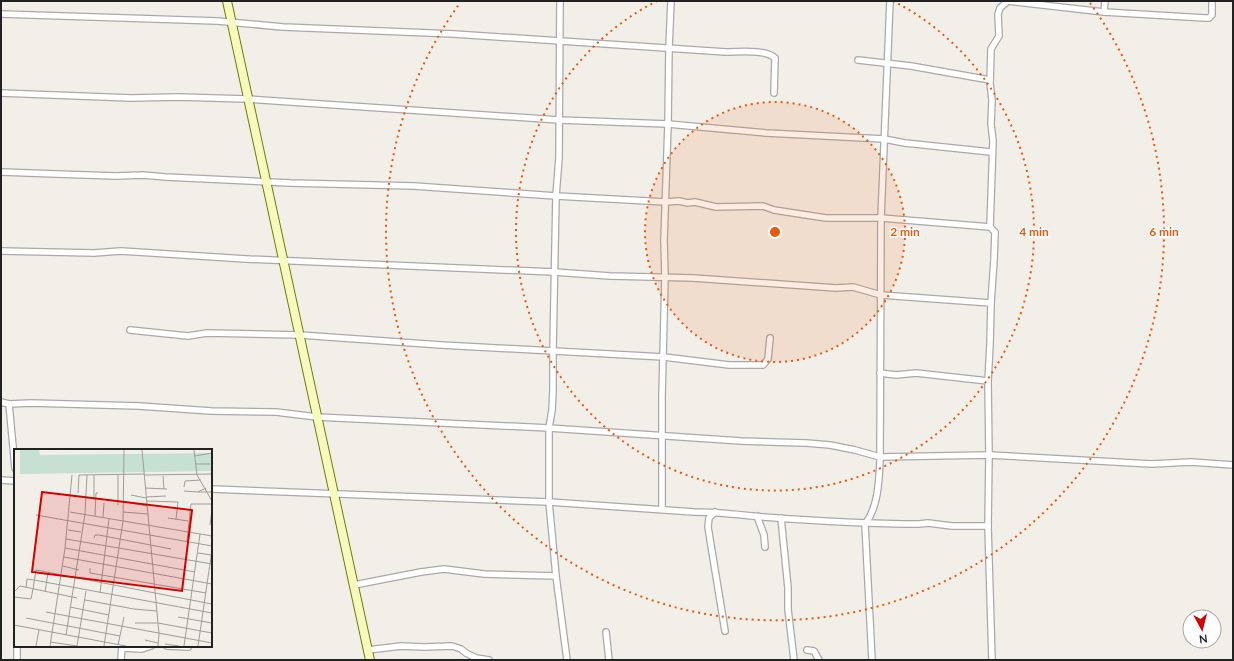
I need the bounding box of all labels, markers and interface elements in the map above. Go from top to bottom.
text: 2 min [890,224,920,239]
text: 4 min [1019,224,1049,239]
text: 6 min [1149,224,1179,239]
centre of rings [768,225,782,239]
inset map [14,449,212,647]
north arrow [1182,609,1222,649]
text: N [1198,632,1208,646]

